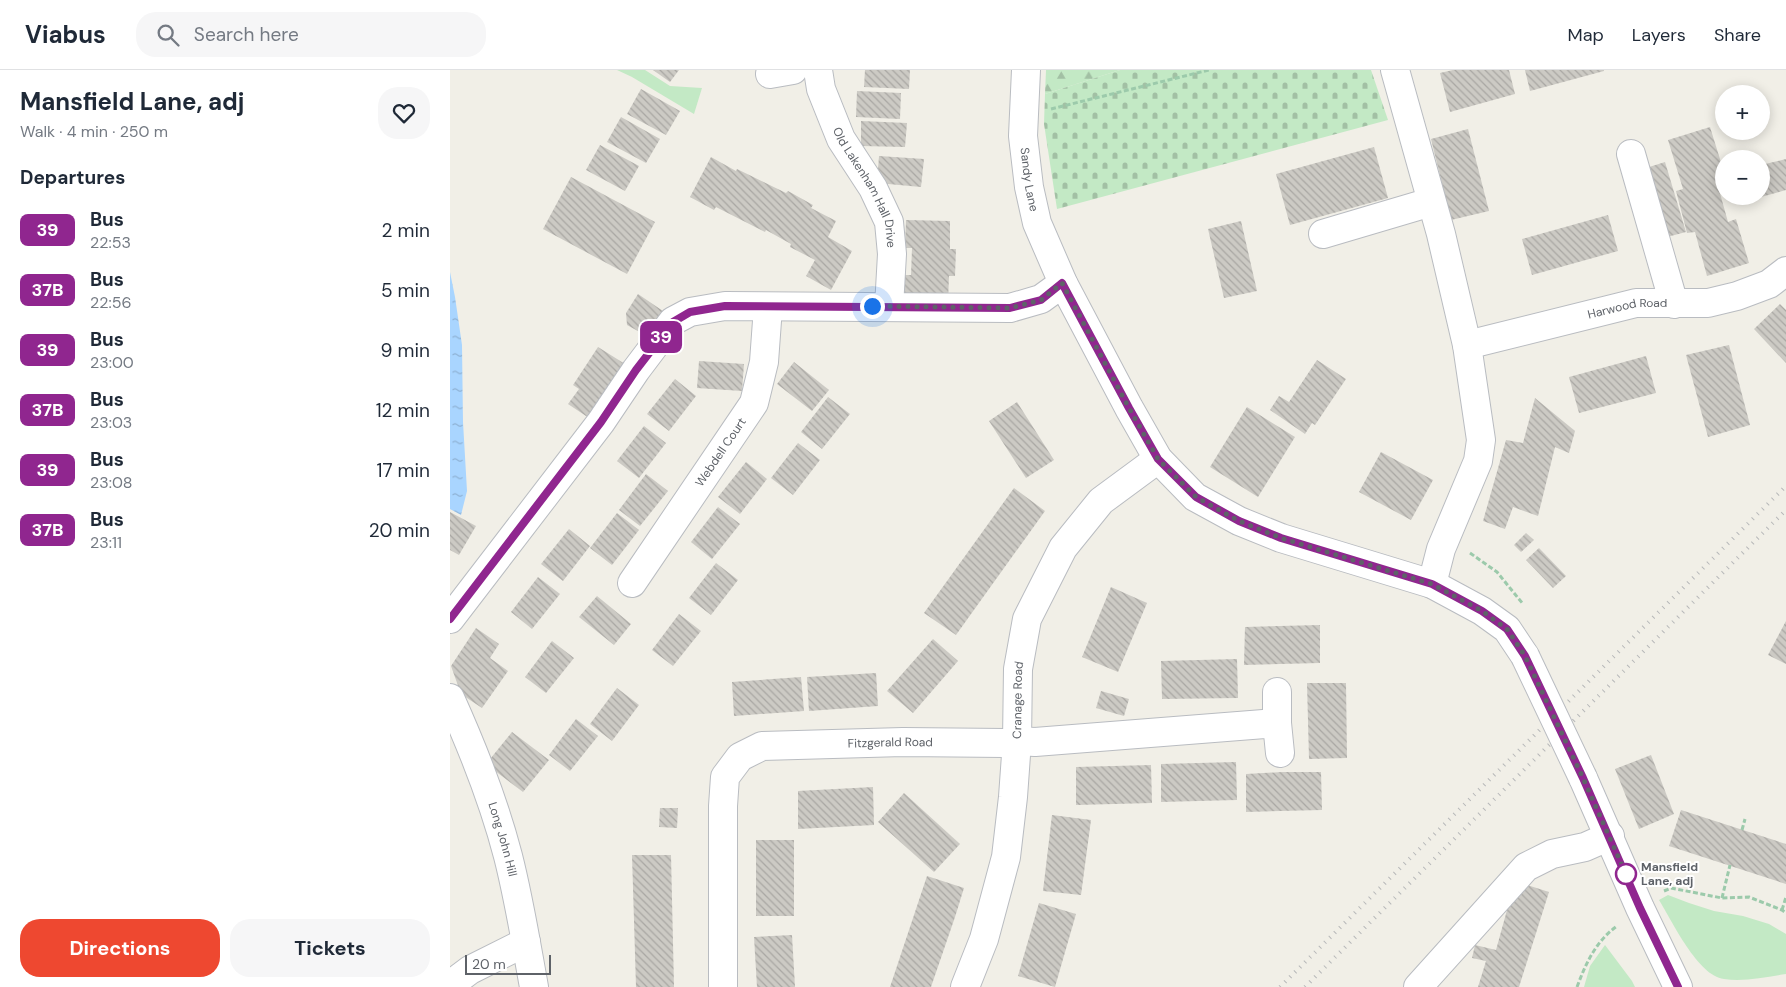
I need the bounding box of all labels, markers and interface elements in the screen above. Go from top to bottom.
search box [136,12,486,57]
text: Viabus [25,19,106,50]
icon: search [154,21,182,49]
text: Search here [194,22,299,47]
text: Map [1568,23,1604,47]
text: Layers [1632,23,1686,47]
text: Share [1714,23,1761,47]
map controls [1715,85,1770,205]
button: + [1715,85,1770,140]
text: Mansfield Lane, adj [20,86,244,117]
button: heart [378,87,430,139]
text: Walk · 4 min · 250 m [20,121,168,142]
street label: Old Lakenham Hall Drive [829,125,899,249]
street label: Sandy Lane [1016,147,1042,213]
button: − [1715,150,1770,205]
text: Departures [20,165,125,190]
text: Bus [90,207,124,232]
text: 39 [37,218,58,242]
text: 2 min [382,218,430,243]
text: 22:53 [90,232,131,253]
text: Bus [90,267,124,292]
text: 37B [32,278,63,302]
text: 5 min [381,278,430,303]
text: 22:56 [90,292,131,313]
your location [860,294,885,319]
street label: Harwood Road [1586,295,1667,323]
line badge: 39 [638,321,684,353]
text: 39 [650,325,672,349]
text: Bus [90,327,124,352]
text: 39 [37,338,58,362]
text: 9 min [381,338,430,363]
text: 23:00 [90,352,134,373]
text: Bus [90,387,124,412]
text: 37B [32,398,63,422]
text: 12 min [376,398,430,423]
text: 23:03 [90,412,132,433]
street label: Webdell Court [692,414,750,490]
text: Bus [90,447,124,472]
text: 39 [37,458,58,482]
text: 17 min [376,458,430,483]
text: 23:08 [90,472,133,493]
text: Bus [90,507,124,532]
text: 37B [32,518,63,542]
text: 20 min [369,518,430,543]
text: 23:11 [90,532,122,553]
street label: Cranage Road [1009,660,1027,739]
street label: Fitzgerald Road [847,734,933,752]
street label: Long John Hill [484,800,521,878]
place label: Mansfield Lane, adj [1641,859,1698,889]
marker: Mansfield Lane, adj [1615,863,1637,885]
button: Directions [20,919,220,977]
button: Tickets [230,919,430,977]
scale bar [465,952,551,975]
text: 20 m [472,955,506,973]

